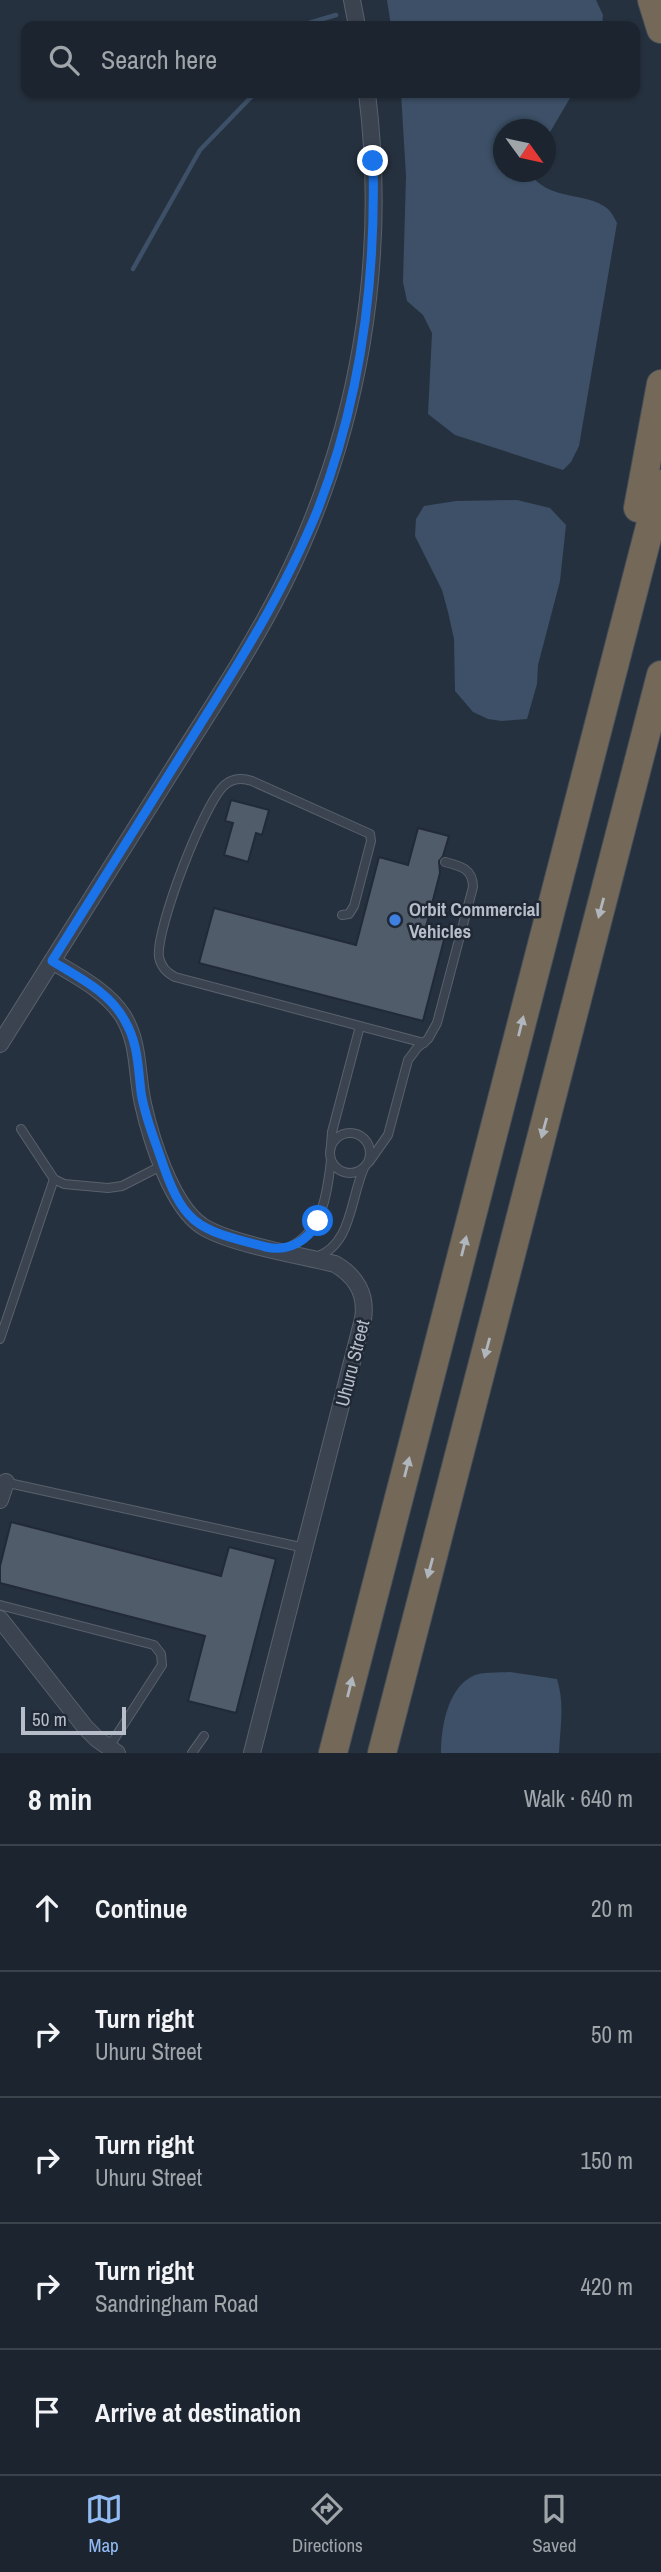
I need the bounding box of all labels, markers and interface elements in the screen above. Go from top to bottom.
search box [21,21,640,98]
icon: search [45,41,83,79]
text: Search here [101,42,217,77]
north arrow [493,119,556,182]
route end [357,145,388,176]
place label: Orbit Commercial Vehicles [409,896,540,944]
one-way arrow [595,897,606,919]
marker: Orbit Commercial Vehicles [387,912,403,928]
one-way arrow [516,1015,527,1037]
one-way arrow [538,1117,549,1139]
route start [302,1205,333,1236]
one-way arrow [459,1235,470,1257]
street label: Uhuru Street [329,1316,375,1409]
one-way arrow [481,1337,492,1359]
one-way arrow [402,1456,413,1478]
one-way arrow [424,1557,435,1579]
one-way arrow [345,1676,356,1698]
scale bar [21,1704,126,1736]
text: 50 m [32,1706,67,1732]
text: 8 min [28,1779,92,1819]
text: Walk · 640 m [524,1783,633,1814]
icon: ahead [28,1889,66,1927]
text: Continue [95,1891,187,1926]
text: 20 m [591,1893,633,1924]
text: Turn right [95,2001,194,2036]
icon: right [28,2015,66,2053]
text: 50 m [591,2019,633,2050]
text: Uhuru Street [95,2036,202,2067]
text: Turn right [95,2127,194,2162]
icon: right [28,2141,66,2179]
text: 150 m [581,2145,633,2176]
text: Uhuru Street [95,2162,202,2193]
text: Turn right [95,2253,194,2288]
icon: right [28,2267,66,2305]
text: 420 m [581,2271,633,2302]
text: Sandringham Road [95,2288,259,2319]
icon: arrive [28,2393,66,2431]
text: Arrive at destination [95,2395,301,2430]
tab: Map [85,2490,123,2558]
tab: Directions [292,2490,363,2558]
tab: Saved [532,2490,576,2558]

